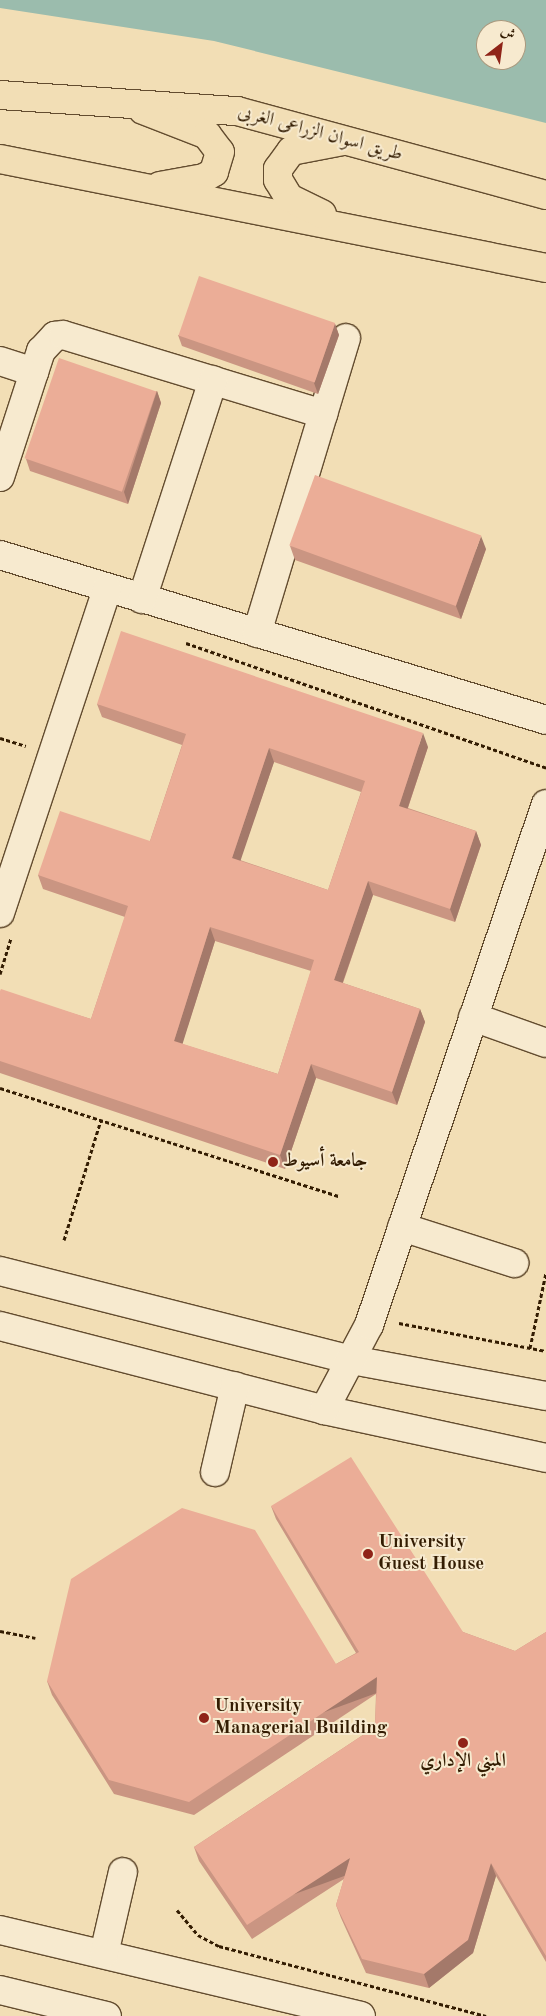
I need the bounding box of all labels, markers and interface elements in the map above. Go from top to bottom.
north arrow [476,20,526,70]
text: ش [498,23,518,42]
street label: طريق اسوان الزراعى الغربى [235,101,405,167]
place label: جامعة أسيوط [283,1151,367,1173]
marker: جامعة أسيوط [267,1156,279,1168]
place label: University Guest House [378,1532,484,1576]
marker: University Guest House [362,1548,374,1560]
place label: University Managerial Building [214,1696,387,1740]
marker: University Managerial Building [198,1712,210,1724]
marker: المبني الإداري [457,1737,469,1749]
place label: المبني الإداري [420,1751,506,1773]

